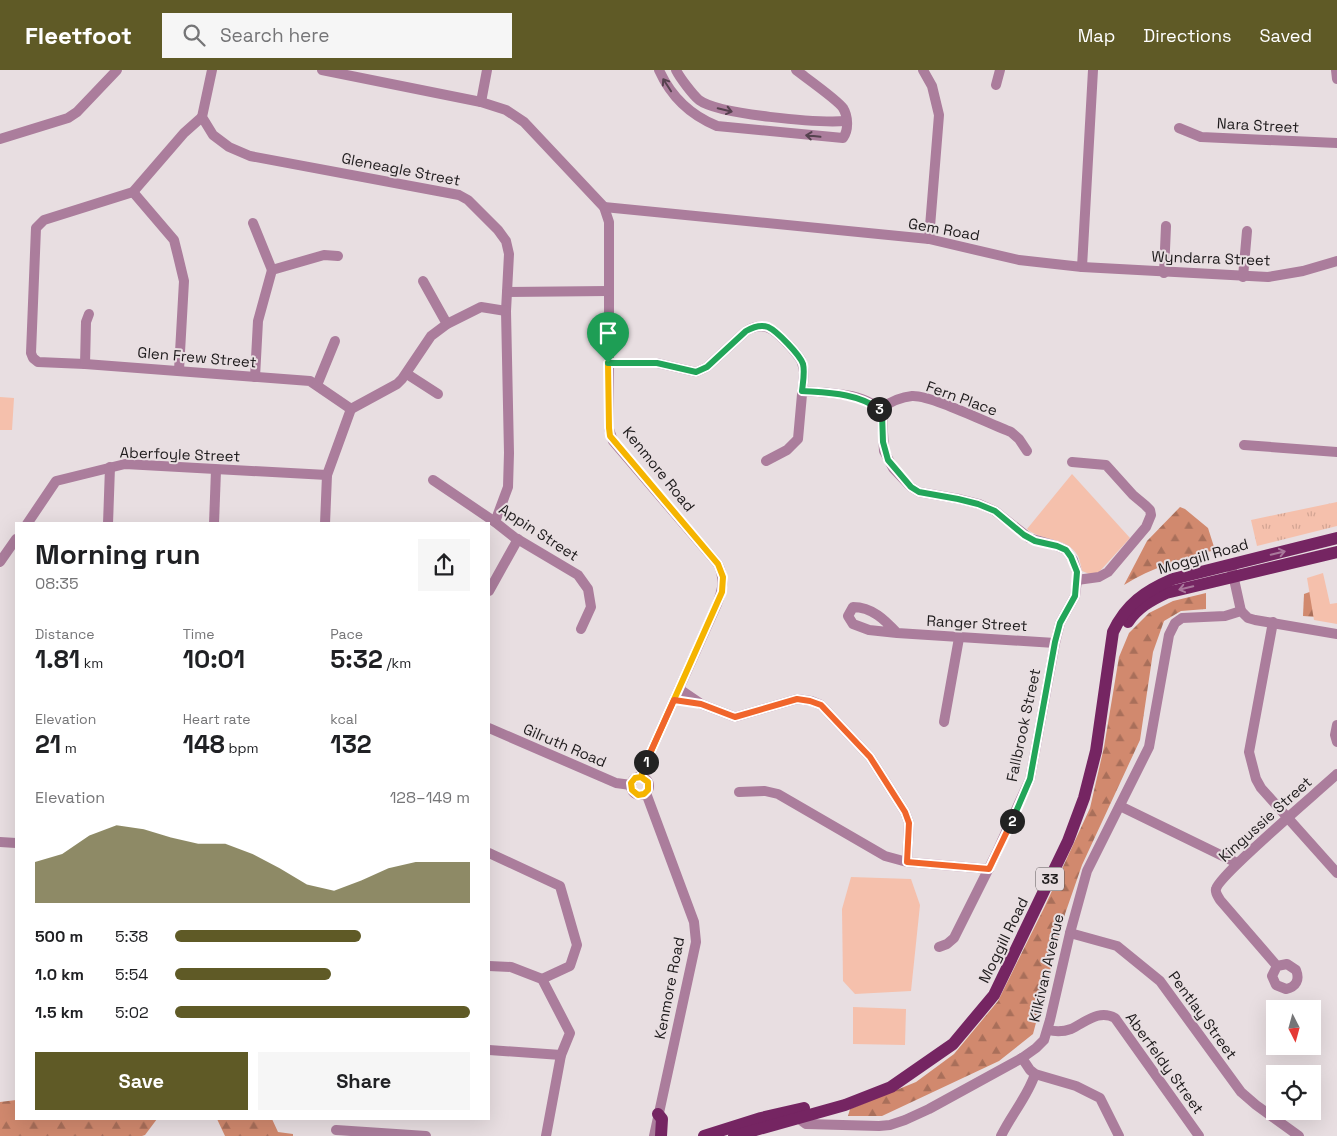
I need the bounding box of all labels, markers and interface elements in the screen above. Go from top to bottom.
search box [162,13,512,58]
text: Fleetfoot [25,20,132,51]
icon: search [180,21,208,49]
text: Search here [220,23,329,48]
text: Map [1078,24,1115,47]
text: Directions [1143,24,1232,47]
text: Saved [1260,24,1312,47]
one-way arrow [662,79,672,93]
one-way arrow [717,106,733,115]
street label: Nara Street [1216,113,1300,137]
one-way arrow [805,131,821,141]
street label: Gleneagle Street [340,148,462,190]
street label: Gem Road [907,213,981,245]
street label: Wyndarra Street [1151,246,1271,270]
pin [587,312,629,363]
icon: arrive [594,319,622,347]
street label: Glen Frew Street [137,342,257,372]
street label: Fern Place [924,376,1000,420]
pin: 3 [866,396,892,422]
text: 3 [875,400,884,418]
street label: Kenmore Road [619,423,699,515]
street label: Aberfoyle Street [119,442,241,466]
street label: Appin Street [496,499,583,565]
street label: Moggill Road [1156,534,1250,578]
text: Morning run [35,536,200,572]
button: share [418,539,470,591]
one-way arrow [1269,548,1285,557]
text: 08:35 [35,573,79,594]
one-way arrow [1178,584,1194,593]
street label: Ranger Street [926,611,1028,635]
text: Distance [35,625,95,643]
text: Time [183,625,215,643]
text: Pace [330,625,363,643]
text: 1.81 [35,643,80,675]
text: 10:01 [183,643,245,675]
text: 5:32 [330,643,383,675]
text: km [80,654,103,672]
text: /km [383,654,411,672]
street label: Fallbrook Street [1002,667,1044,783]
text: Elevation [35,710,96,728]
text: Heart rate [183,710,251,728]
text: kcal [330,710,357,728]
street label: Gilruth Road [520,719,610,771]
text: 21 [35,728,61,760]
text: 148 [183,728,225,760]
text: 132 [330,728,372,760]
text: m [61,739,77,757]
text: bpm [225,739,259,757]
pin: 1 [634,750,658,774]
text: 1 [643,753,650,771]
street label: Kingussie Street [1214,772,1316,866]
text: Elevation [35,787,105,808]
text: 128–149 m [390,787,470,808]
pin: 2 [1000,808,1024,834]
text: 2 [1008,812,1017,830]
road number: 33 [1036,868,1064,891]
street label: Moggill Road [974,894,1032,986]
street label: Kilkivan Avenue [1024,912,1068,1024]
text: 500 m [35,926,83,947]
text: 5:38 [115,926,148,947]
street label: Kenmore Road [650,935,688,1041]
text: 1.0 km [35,964,84,985]
text: 5:54 [115,964,148,985]
street label: Pentlay Street [1165,967,1241,1063]
north arrow [1266,1000,1321,1055]
map controls [1266,1000,1321,1120]
text: 1.5 km [35,1002,83,1023]
text: 5:02 [115,1002,149,1023]
street label: Aberfeldy Street [1122,1008,1208,1118]
button: Save [35,1052,248,1110]
button: Share [258,1052,470,1110]
button: locate [1266,1065,1321,1120]

